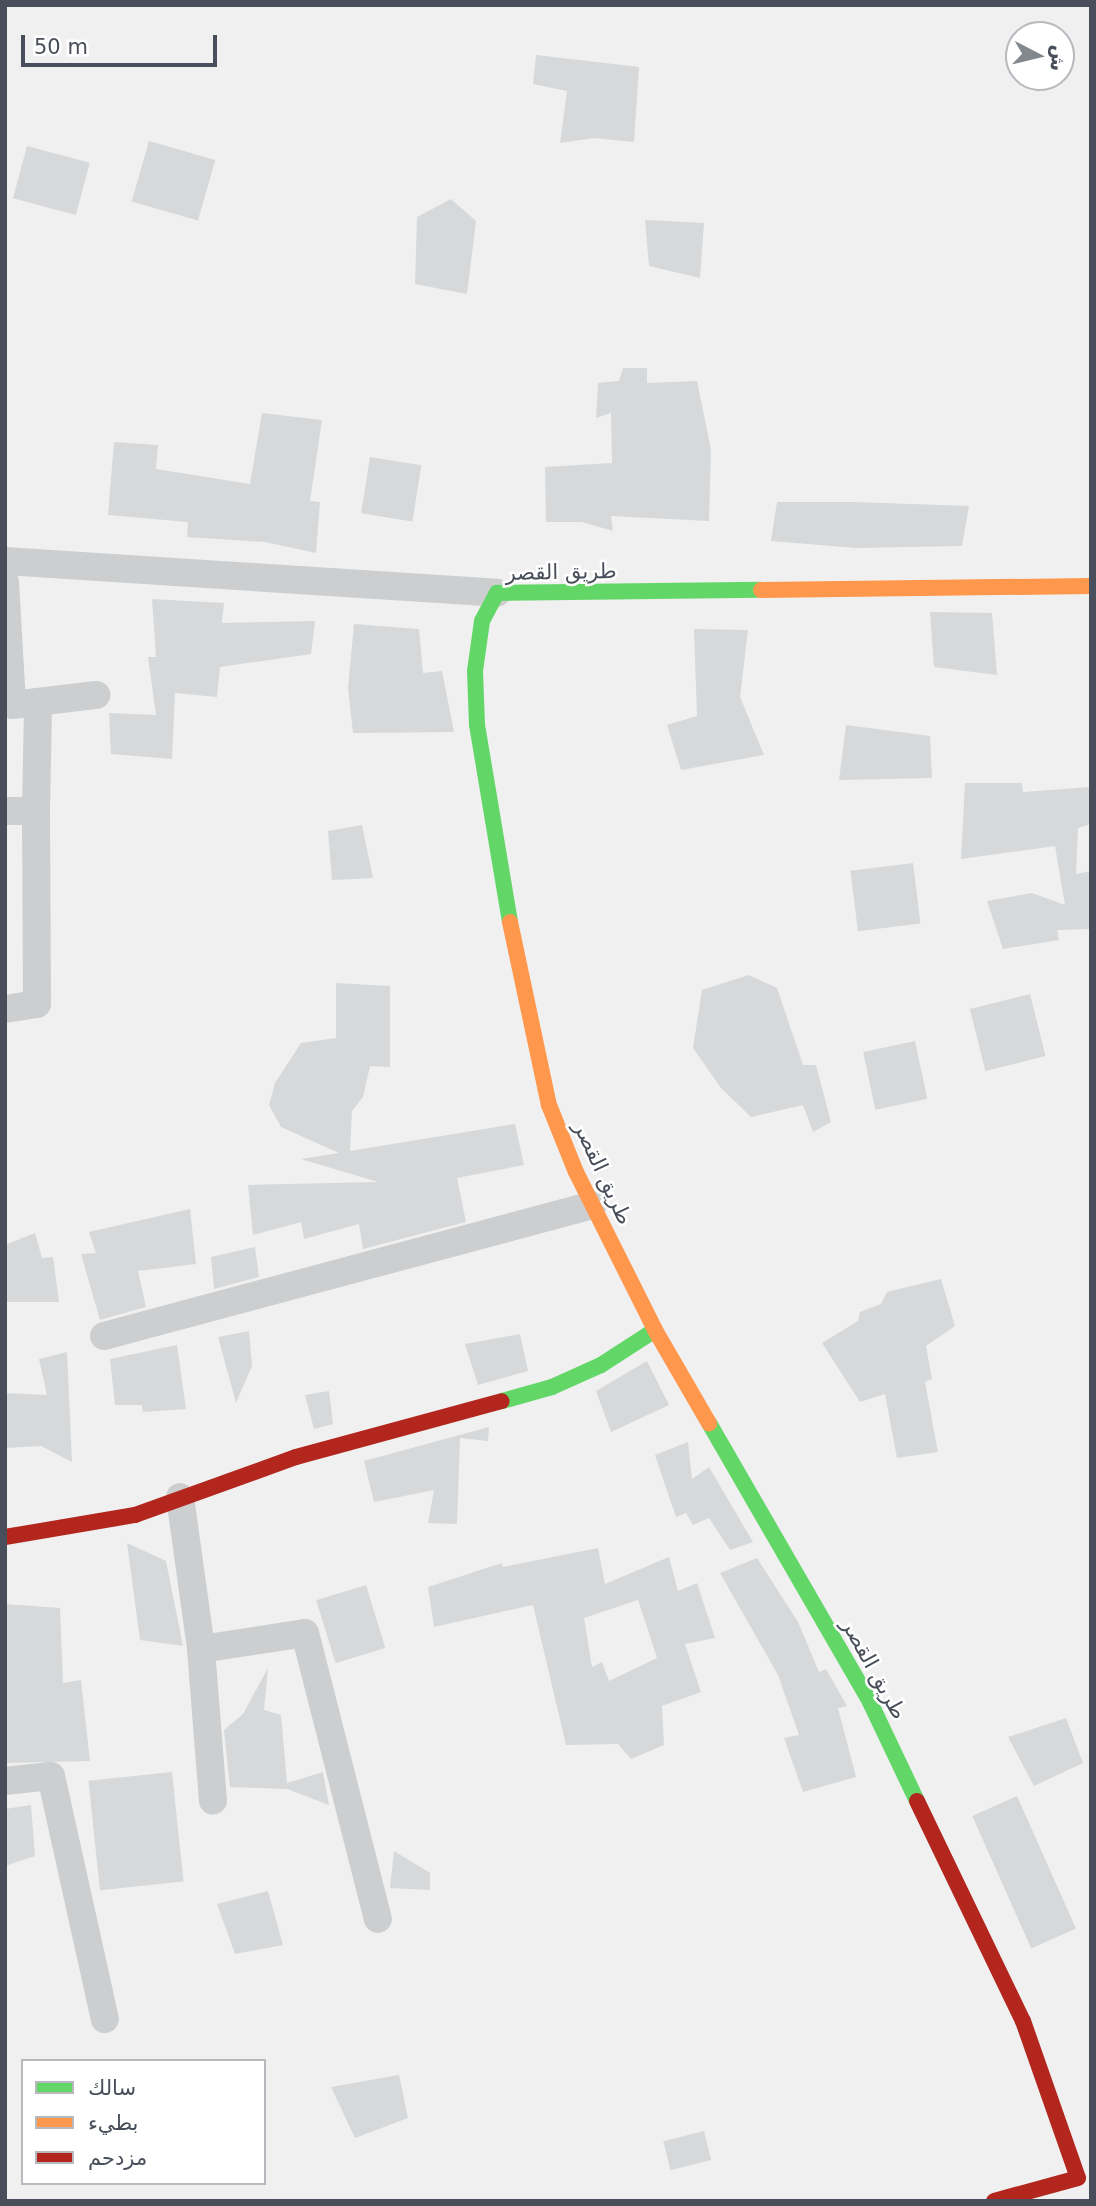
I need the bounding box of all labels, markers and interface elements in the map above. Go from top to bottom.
scale bar [24,21,220,65]
north arrow [1005,21,1075,91]
text: 50 m [34,35,88,59]
text: ش [1046,44,1071,73]
street label: طريق القصر [505,558,617,586]
street label: طريق القصر [568,1117,638,1229]
street label: طريق القصر [836,1614,912,1724]
legend [21,2059,266,2185]
text: سالك [88,2076,136,2100]
text: بطيء [88,2111,138,2135]
text: مزدحم [88,2146,147,2170]

